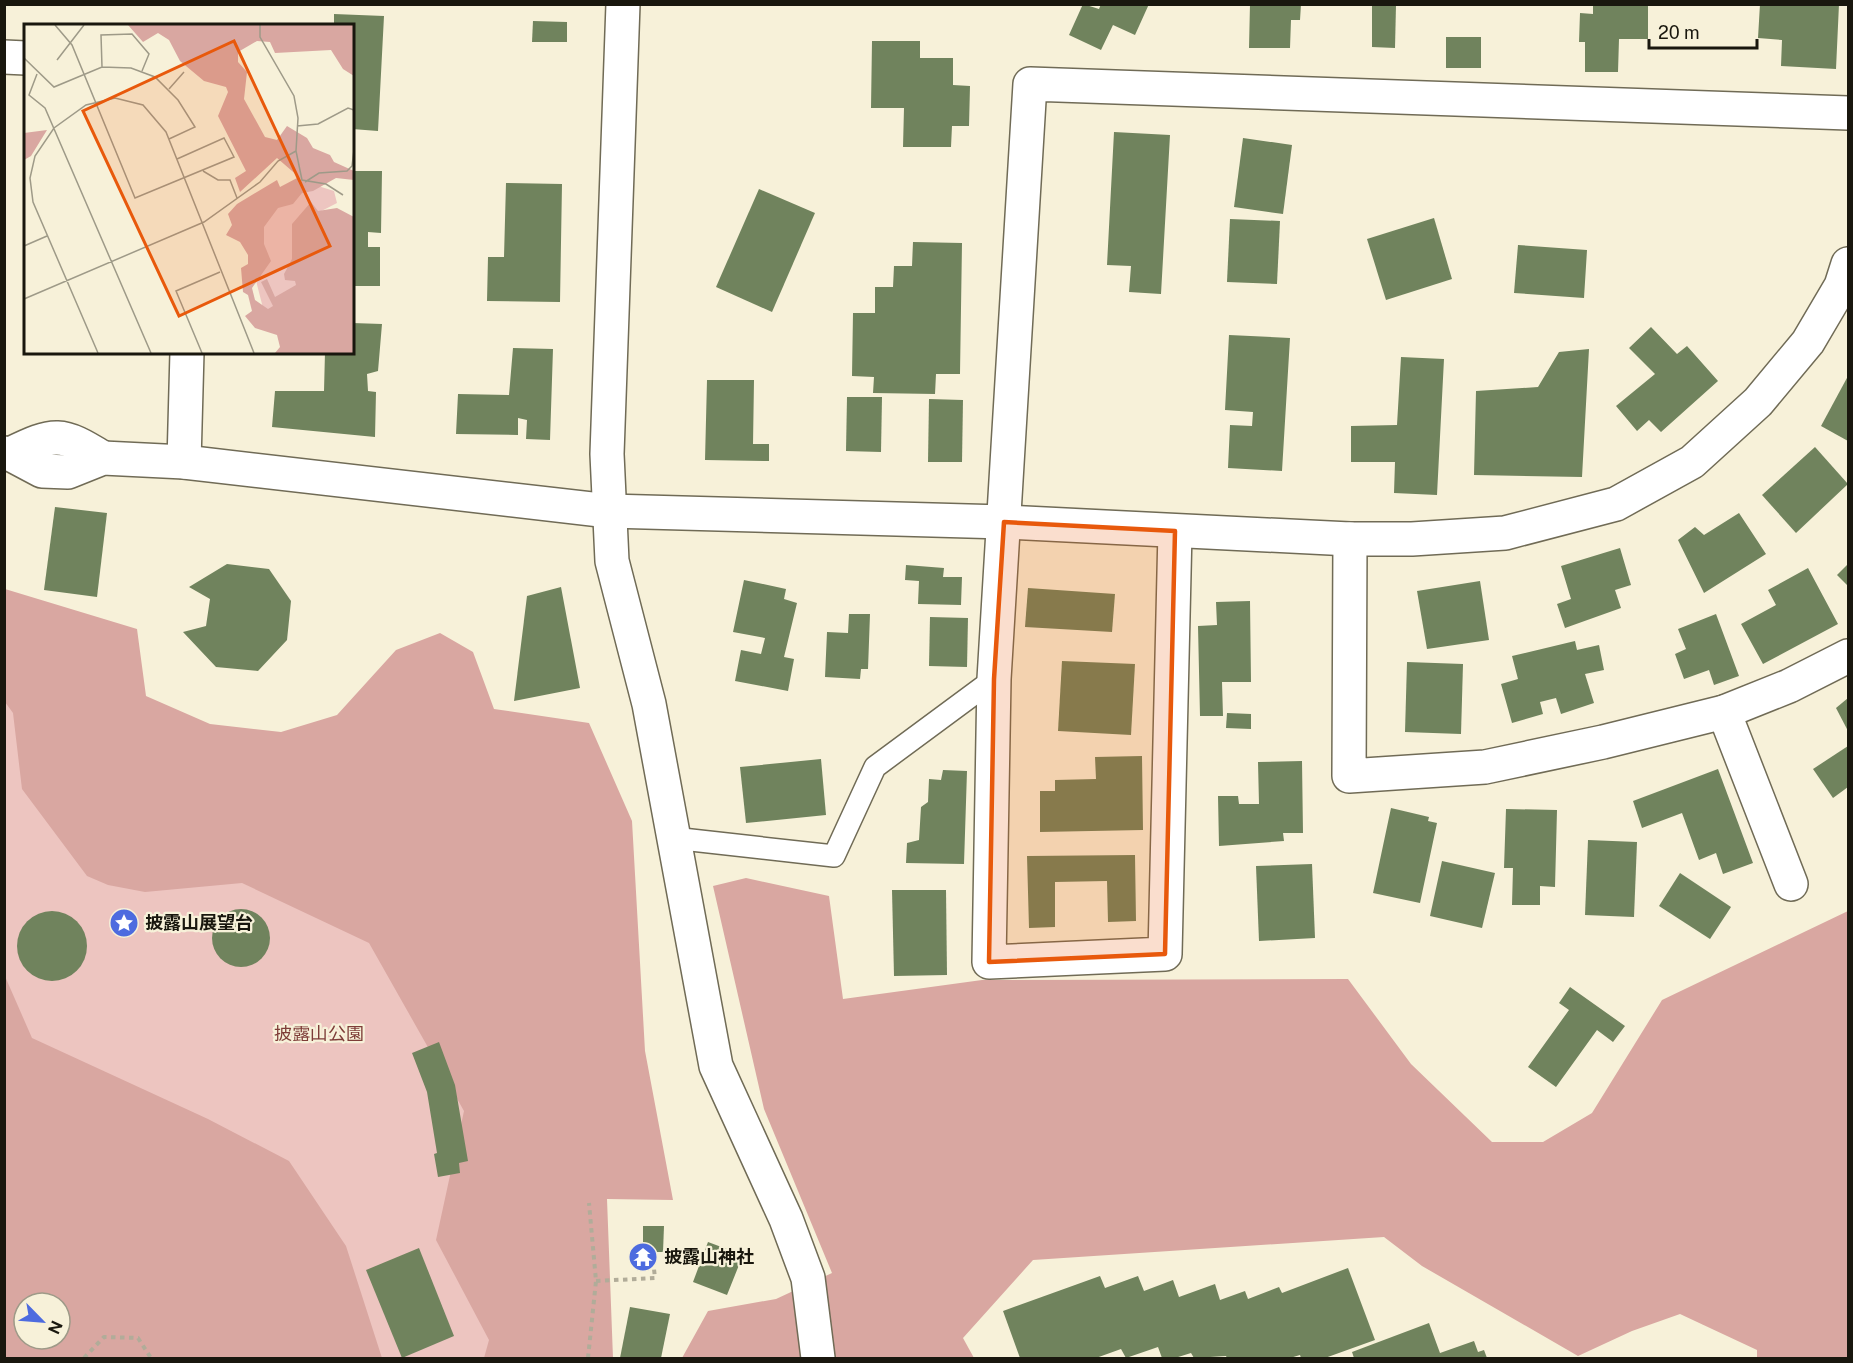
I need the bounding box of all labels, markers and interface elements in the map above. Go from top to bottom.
scale bar [1649,12,1757,50]
text: 20 m [1658,22,1700,43]
inset map [24,24,354,354]
place icon: 披露山展望台 [108,907,140,939]
place label: 披露山展望台 [145,912,253,933]
park label: 披露山公園 [274,1023,364,1044]
temple icon: 披露山神社 [627,1241,659,1273]
place label: 披露山神社 [664,1246,754,1267]
north arrow [12,1291,72,1351]
text: N [44,1317,66,1337]

